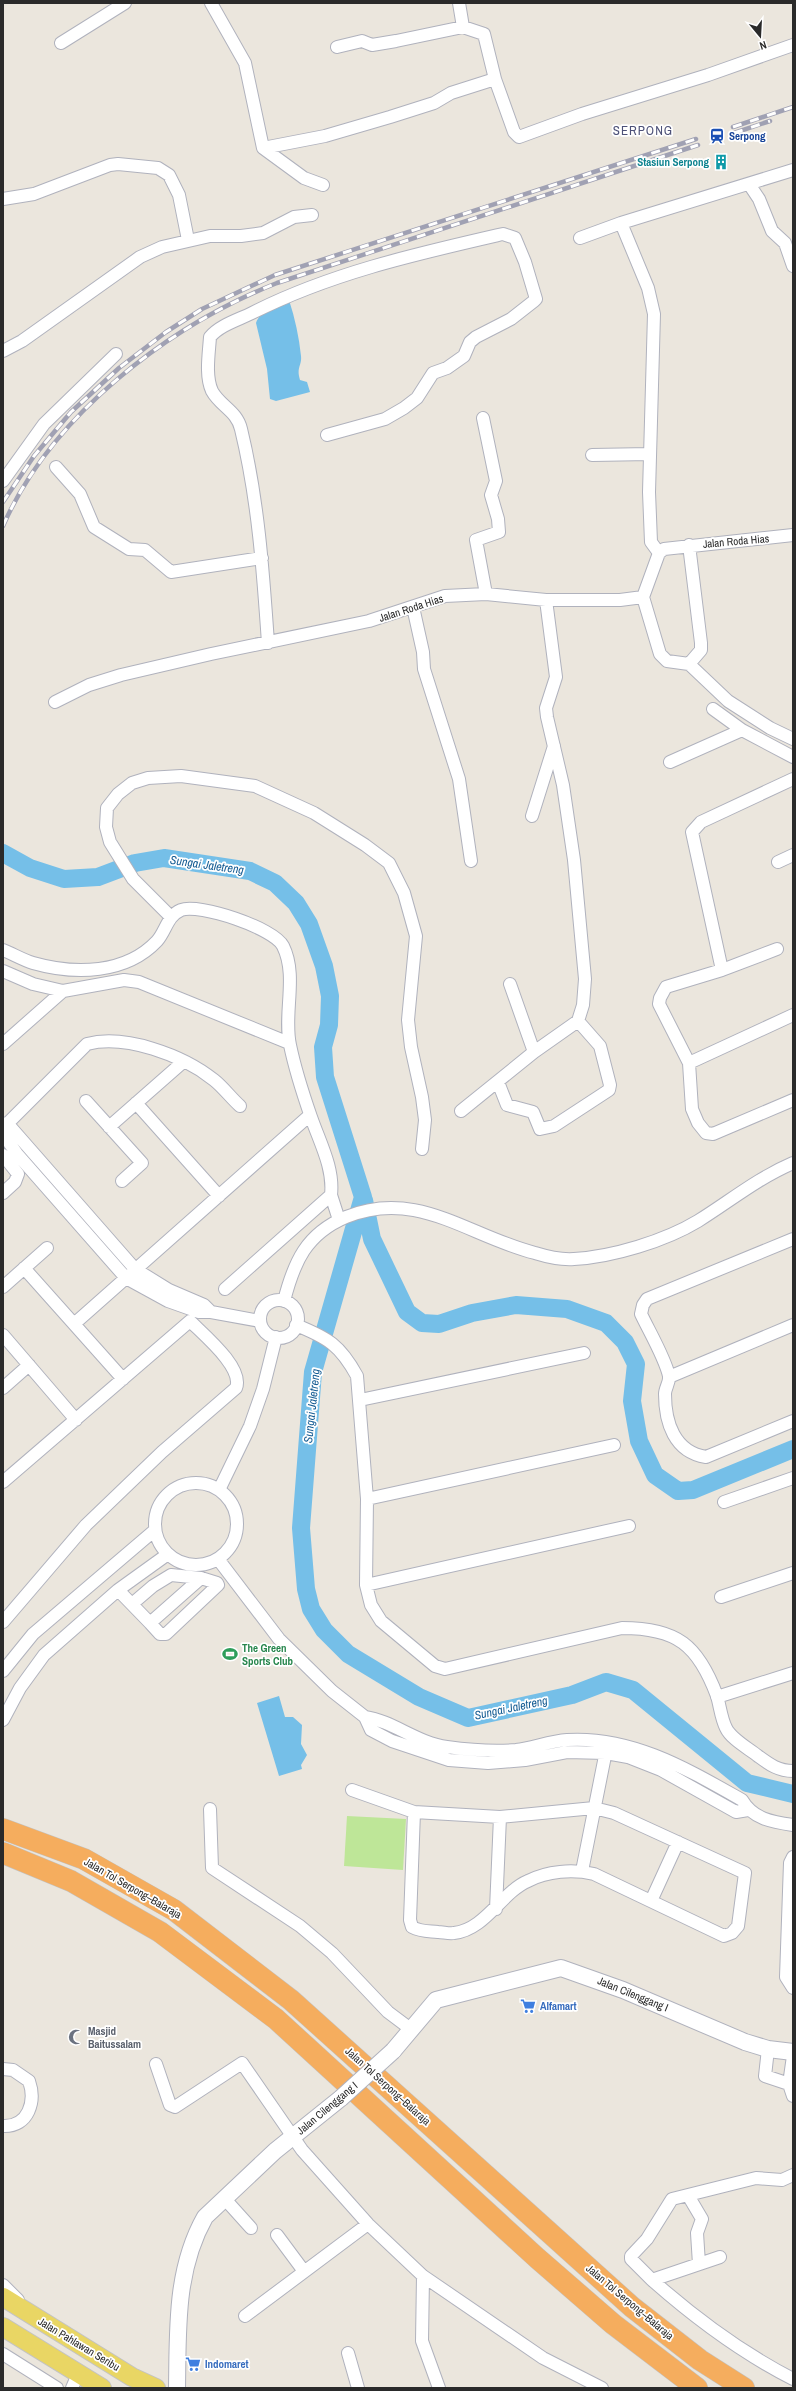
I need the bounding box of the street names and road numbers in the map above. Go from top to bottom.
street label: Jalan Roda Hias [702,531,770,551]
street label: Jalan Roda Hias [377,591,445,625]
street label: Jalan Tol Serpong–Balaraja [82,1854,184,1922]
street label: Jalan Cilenggang I [596,1973,670,2015]
street label: Jalan Tol Serpong–Balaraja [342,2044,434,2128]
street label: Jalan Cilenggang I [294,2078,360,2138]
street label: Jalan Tol Serpong–Balaraja [583,2261,677,2343]
street label: Jalan Pahlawan Seribu [36,2314,122,2374]

